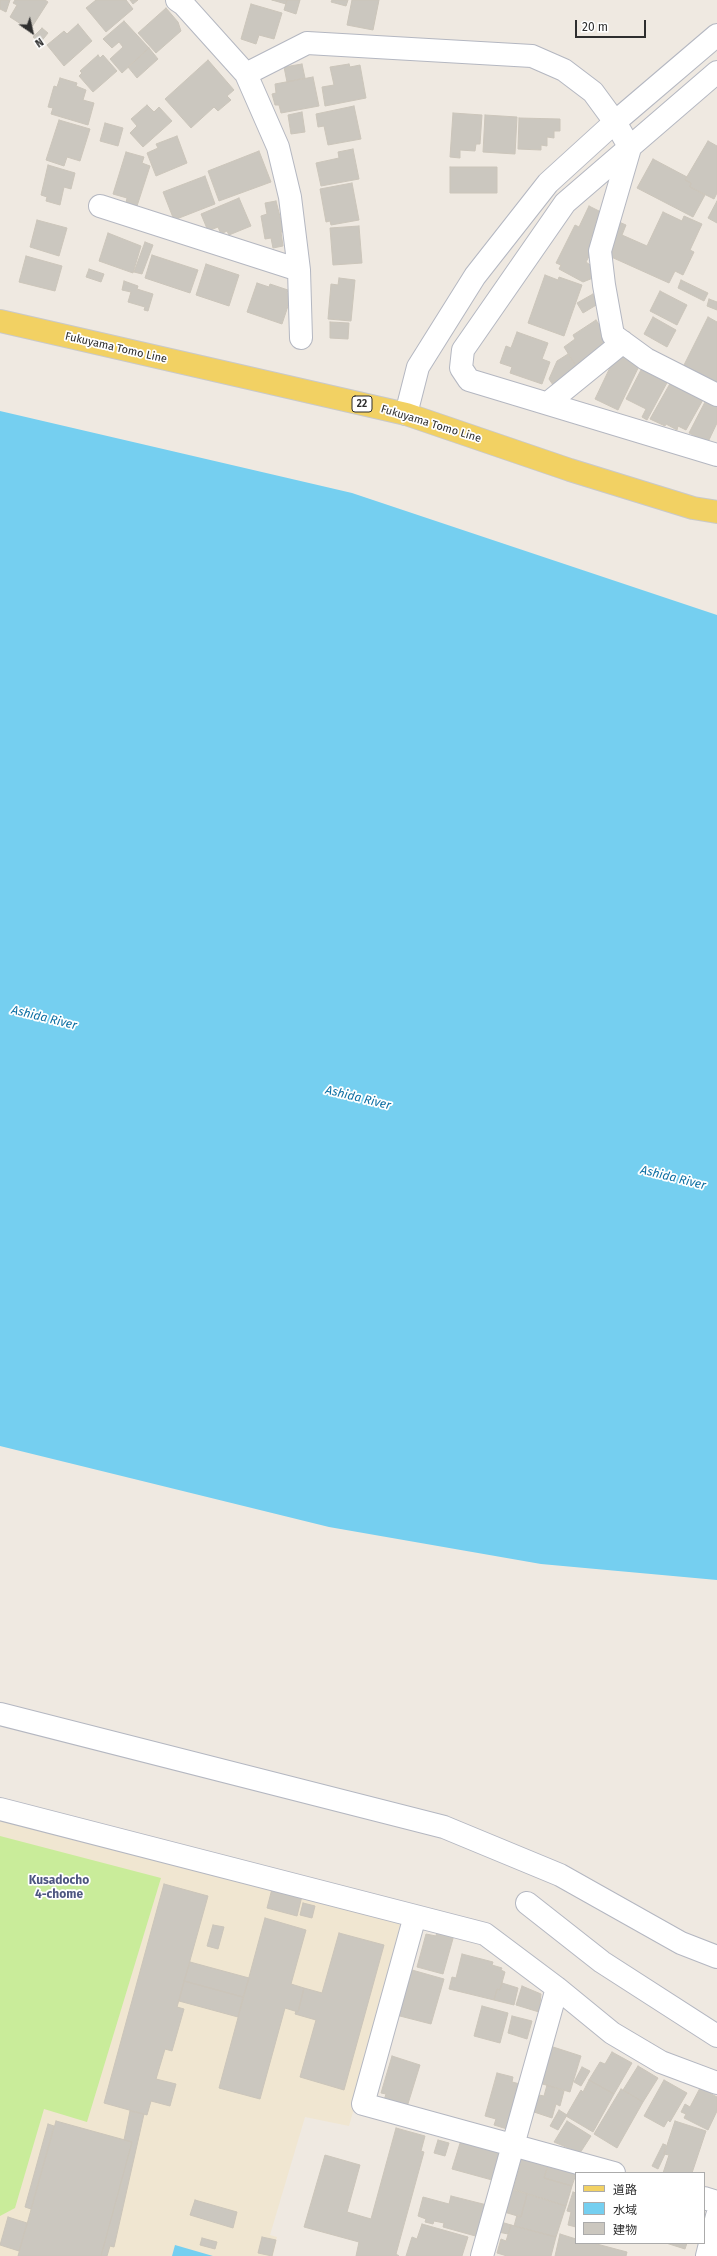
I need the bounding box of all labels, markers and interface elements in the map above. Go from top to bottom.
north arrow [12,12,52,52]
scale bar [577,12,648,38]
text: 20 m [582,20,608,34]
text: N [32,35,46,50]
street label: Fukuyama Tomo Line [64,330,168,366]
road number: 22 [352,396,372,412]
street label: Fukuyama Tomo Line [379,402,483,446]
water label: Ashida River [10,1003,78,1033]
water label: Ashida River [324,1083,392,1113]
water label: Ashida River [639,1163,707,1193]
district label: Kusadocho 4-chome [29,1874,89,1902]
legend [575,2172,705,2244]
text: 道路 [613,2183,637,2197]
text: 水域 [613,2203,637,2217]
text: 建物 [613,2223,637,2237]

